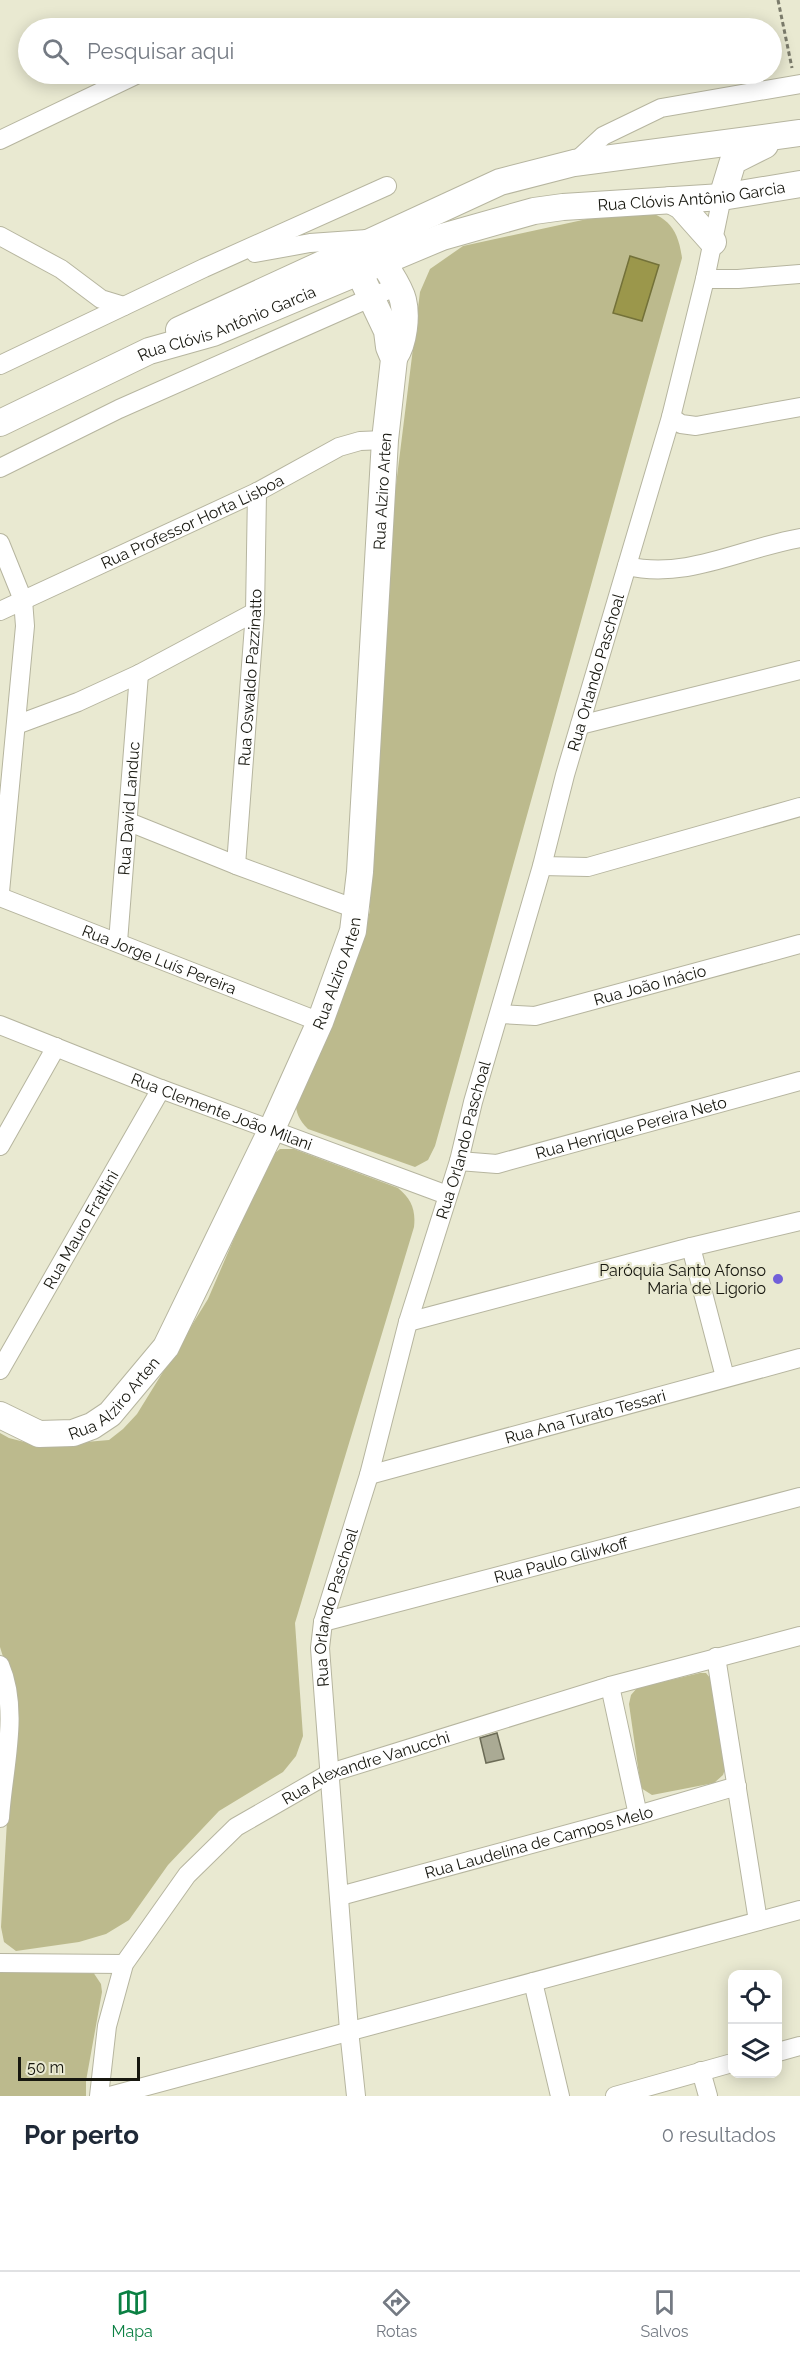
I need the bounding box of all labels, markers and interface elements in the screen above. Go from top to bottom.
search box [18,18,782,84]
icon: search [39,35,72,68]
text: Pesquisar aqui [87,38,234,64]
street label: Rua Clóvis Antônio Garcia [597,177,786,214]
street label: Rua Clóvis Antônio Garcia [134,282,318,365]
street label: Rua Alziro Arten [369,431,395,550]
street label: Rua Professor Horta Lisboa [98,470,287,573]
street label: Rua Oswaldo Pazzinatto [234,589,265,767]
street label: Rua Orlando Paschoal [563,591,628,753]
street label: Rua David Landuc [114,741,143,876]
street label: Rua Alziro Arten [308,916,364,1032]
street label: Rua Jorge Luís Pereira [79,921,239,998]
street label: Rua João Inácio [592,960,708,1009]
street label: Rua Orlando Paschoal [432,1058,494,1221]
street label: Rua Clemente João Milani [128,1069,315,1154]
street label: Rua Henrique Pereira Neto [533,1092,729,1163]
street label: Rua Mauro Frattini [39,1167,122,1292]
place label: Paróquia Santo Afonso Maria de Ligorio [599,1261,766,1298]
marker: Paróquia Santo Afonso Maria de Ligorio [771,1272,785,1286]
street label: Rua Alziro Arten [66,1353,163,1443]
street label: Rua Ana Turato Tessari [503,1385,668,1447]
street label: Rua Orlando Paschoal [310,1525,362,1688]
street label: Rua Paulo Gliwkoff [492,1533,631,1586]
street label: Rua Alexandre Vanucchi [278,1727,452,1808]
street label: Rua Laudelina de Campos Melo [422,1802,655,1882]
map controls [728,1970,782,2078]
button: locate [728,1970,782,2024]
button: layers [728,2024,782,2078]
scale bar [18,2054,140,2082]
text: 50 m [27,2058,64,2077]
text: Por perto [24,2120,139,2150]
text: 0 resultados [662,2123,776,2147]
tab: Mapa [112,2286,153,2341]
tab: Rotas [376,2286,417,2341]
tab: Salvos [640,2286,688,2341]

